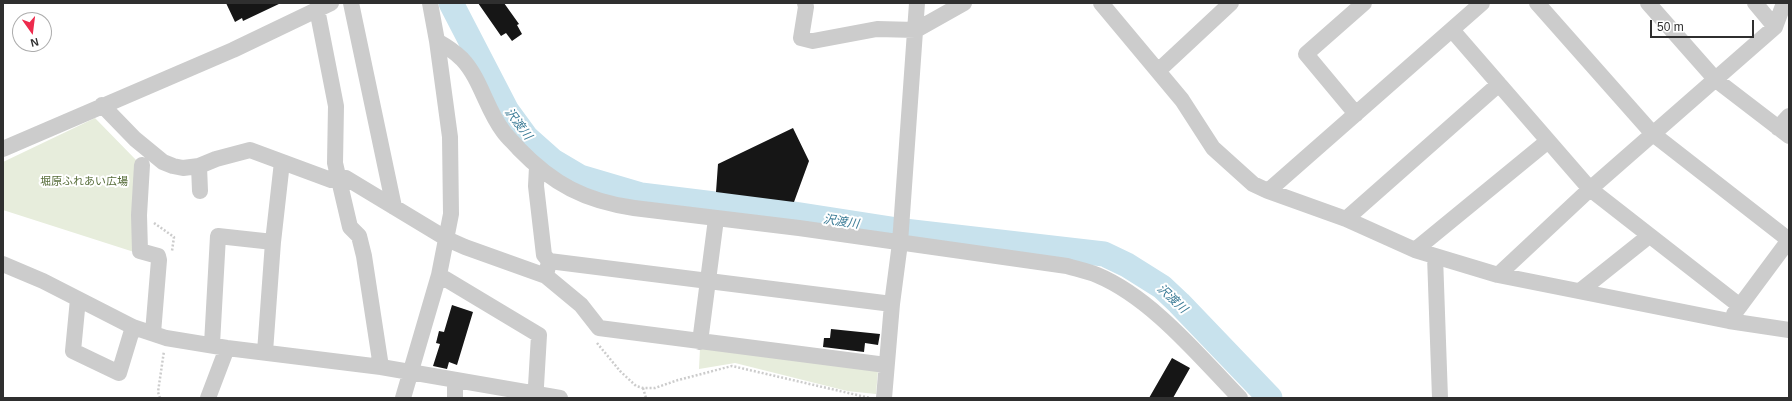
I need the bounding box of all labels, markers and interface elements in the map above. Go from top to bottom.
north arrow [12,12,52,52]
scale bar [1652,12,1756,38]
text: 50 m [1657,20,1684,34]
text: N [29,36,40,49]
water label: 沢渡川 [501,105,535,143]
park label: 堀原ふれあい広場 [40,175,128,189]
water label: 沢渡川 [822,212,860,232]
water label: 沢渡川 [1154,281,1190,317]

